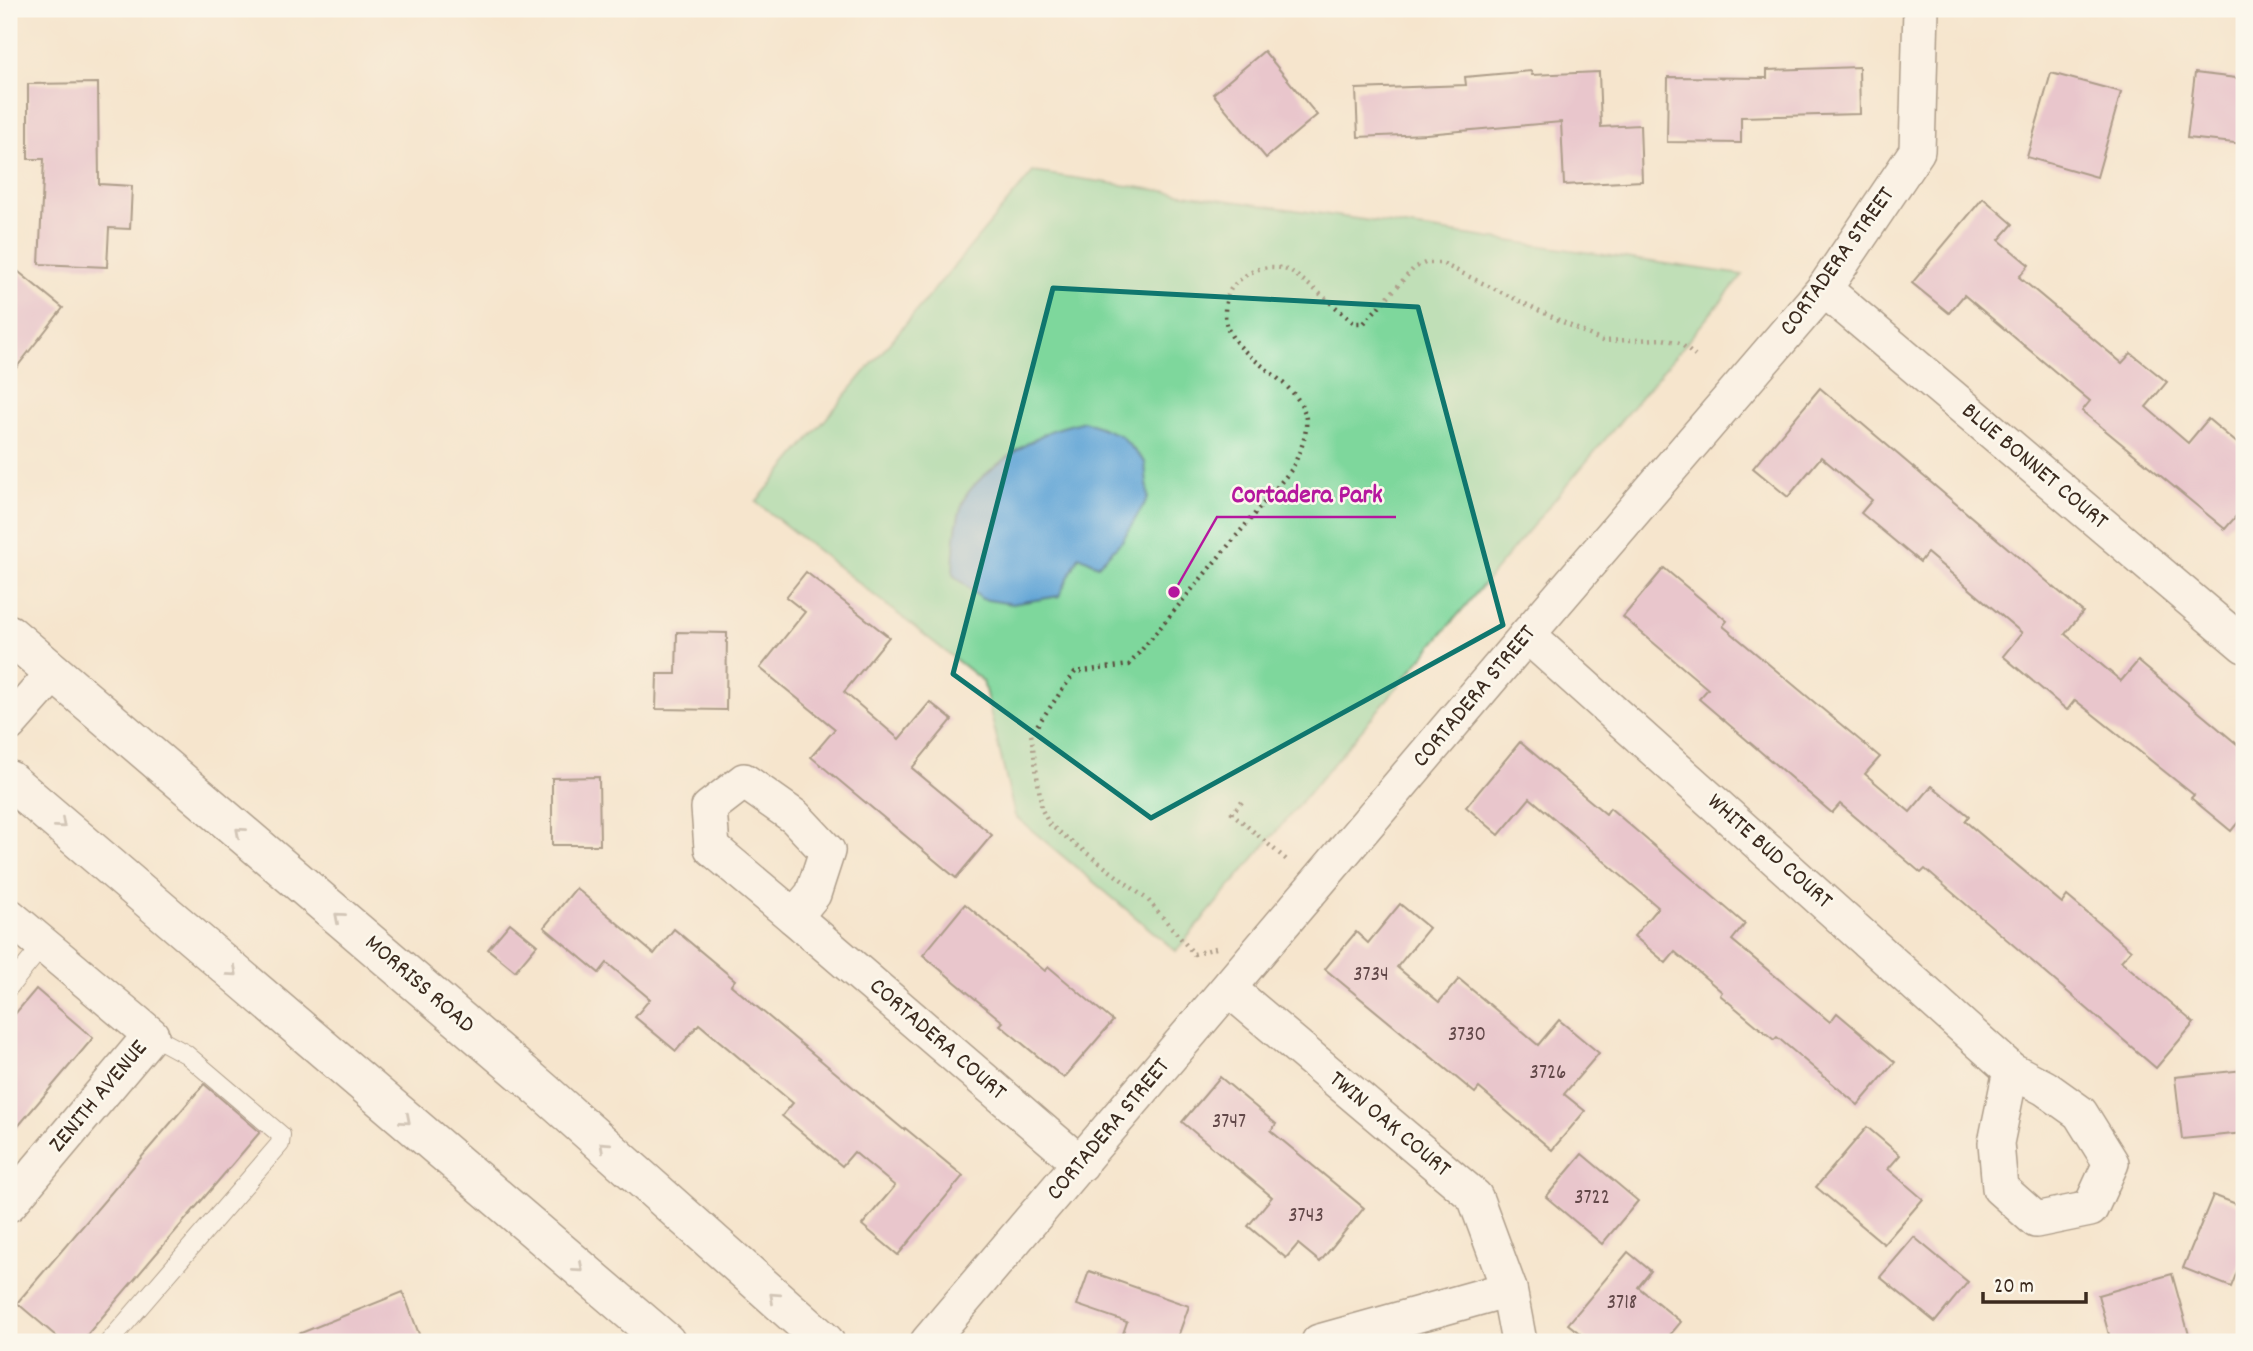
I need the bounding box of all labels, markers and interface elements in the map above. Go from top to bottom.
street label: CORTADERA STREET [1772,180,1904,344]
street label: BLUE BONNET COURT [1953,395,2115,539]
callout: Cortadera Park [1217,470,1396,517]
text: Cortadera Park [1231,478,1383,515]
street label: CORTADERA STREET [1405,618,1545,776]
street label: WHITE BUD COURT [1699,786,1840,918]
one-way arrow [52,816,65,828]
one-way arrow [235,828,248,840]
one-way arrow [335,913,348,925]
street label: MORRISS ROAD [356,927,482,1043]
house number: 3734 [1353,961,1389,991]
one-way arrow [225,964,238,976]
street label: CORTADERA COURT [861,971,1013,1110]
house number: 3730 [1448,1021,1486,1051]
street label: ZENITH AVENUE [42,1033,156,1161]
street label: CORTADERA STREET [1039,1051,1179,1209]
house number: 3726 [1530,1059,1566,1089]
street label: TWIN OAK COURT [1321,1064,1458,1187]
house number: 3747 [1212,1108,1246,1138]
one-way arrow [398,1112,411,1124]
one-way arrow [600,1141,613,1154]
house number: 3722 [1574,1184,1610,1214]
house number: 3743 [1288,1202,1324,1232]
one-way arrow [571,1260,584,1272]
scale bar [1983,1260,2087,1304]
text: 20 m [1994,1273,2034,1303]
house number: 3718 [1607,1289,1637,1319]
one-way arrow [769,1293,782,1305]

